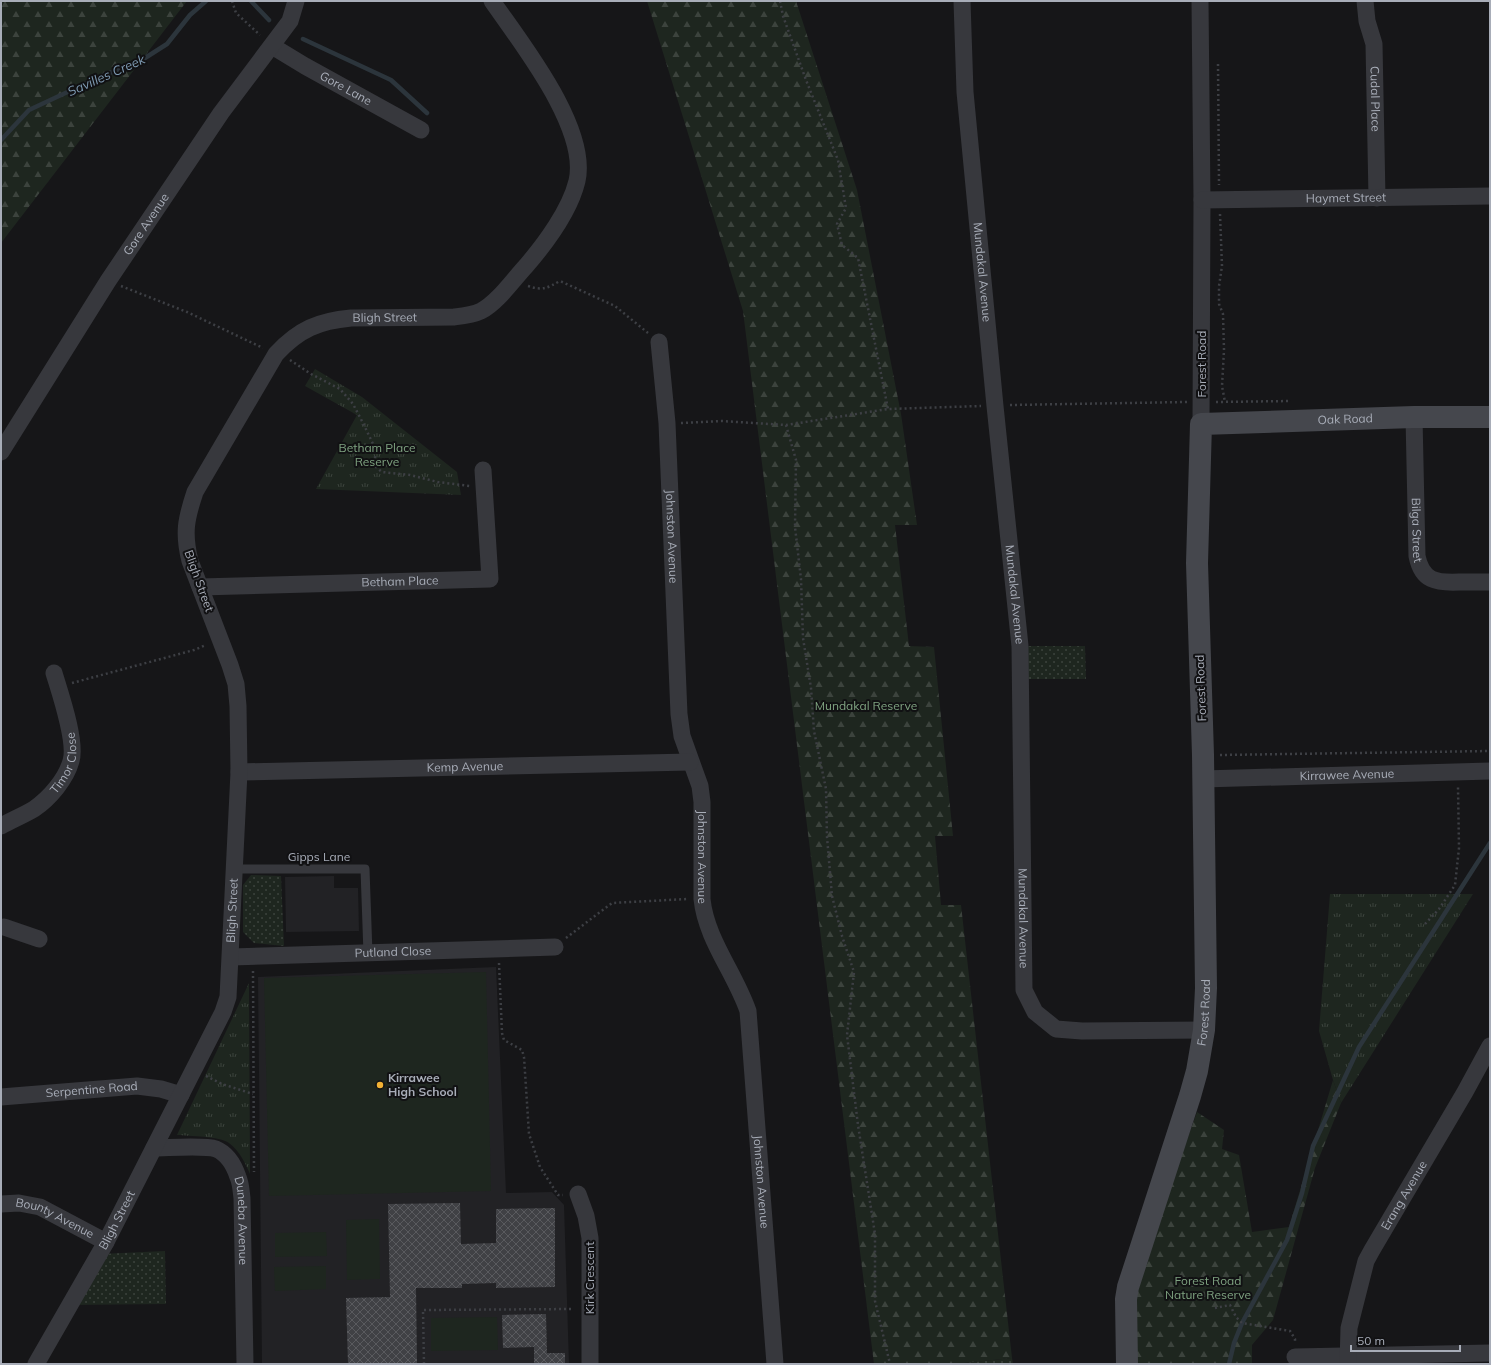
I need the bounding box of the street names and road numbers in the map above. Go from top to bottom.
street label: Cudal Place [1367,66,1384,132]
street label: Gore Lane [317,68,374,108]
street label: Haymet Street [1306,189,1386,206]
street label: Gore Avenue [120,190,172,258]
street label: Mundakal Avenue [970,222,995,323]
street label: Bligh Street [352,309,417,325]
street label: Forest Road [1194,331,1209,397]
street label: Oak Road [1317,410,1373,427]
street label: Johnston Avenue [663,489,682,584]
street label: Bilga Street [1409,497,1426,564]
street label: Mundakal Avenue [1002,544,1028,645]
street label: Bligh Street [181,548,218,614]
street label: Betham Place [361,572,439,590]
street label: Forest Road [1192,654,1209,722]
street label: Timor Close [47,731,79,797]
street label: Kemp Avenue [426,758,503,775]
street label: Kirrawee Avenue [1299,766,1394,783]
street label: Johnston Avenue [695,810,710,905]
street label: Gipps Lane [288,849,350,864]
street label: Mundakal Avenue [1016,868,1032,968]
street label: Bligh Street [223,878,241,943]
street label: Putland Close [354,943,432,960]
street label: Forest Road [1193,979,1213,1047]
street label: Serpentine Road [45,1078,138,1100]
street label: Johnston Avenue [750,1134,773,1229]
street label: Erang Avenue [1377,1158,1430,1233]
street label: Duneba Avenue [231,1174,251,1265]
street label: Bligh Street [95,1188,138,1252]
street label: Bounty Avenue [14,1195,97,1241]
street label: Kirk Crescent [582,1242,597,1314]

